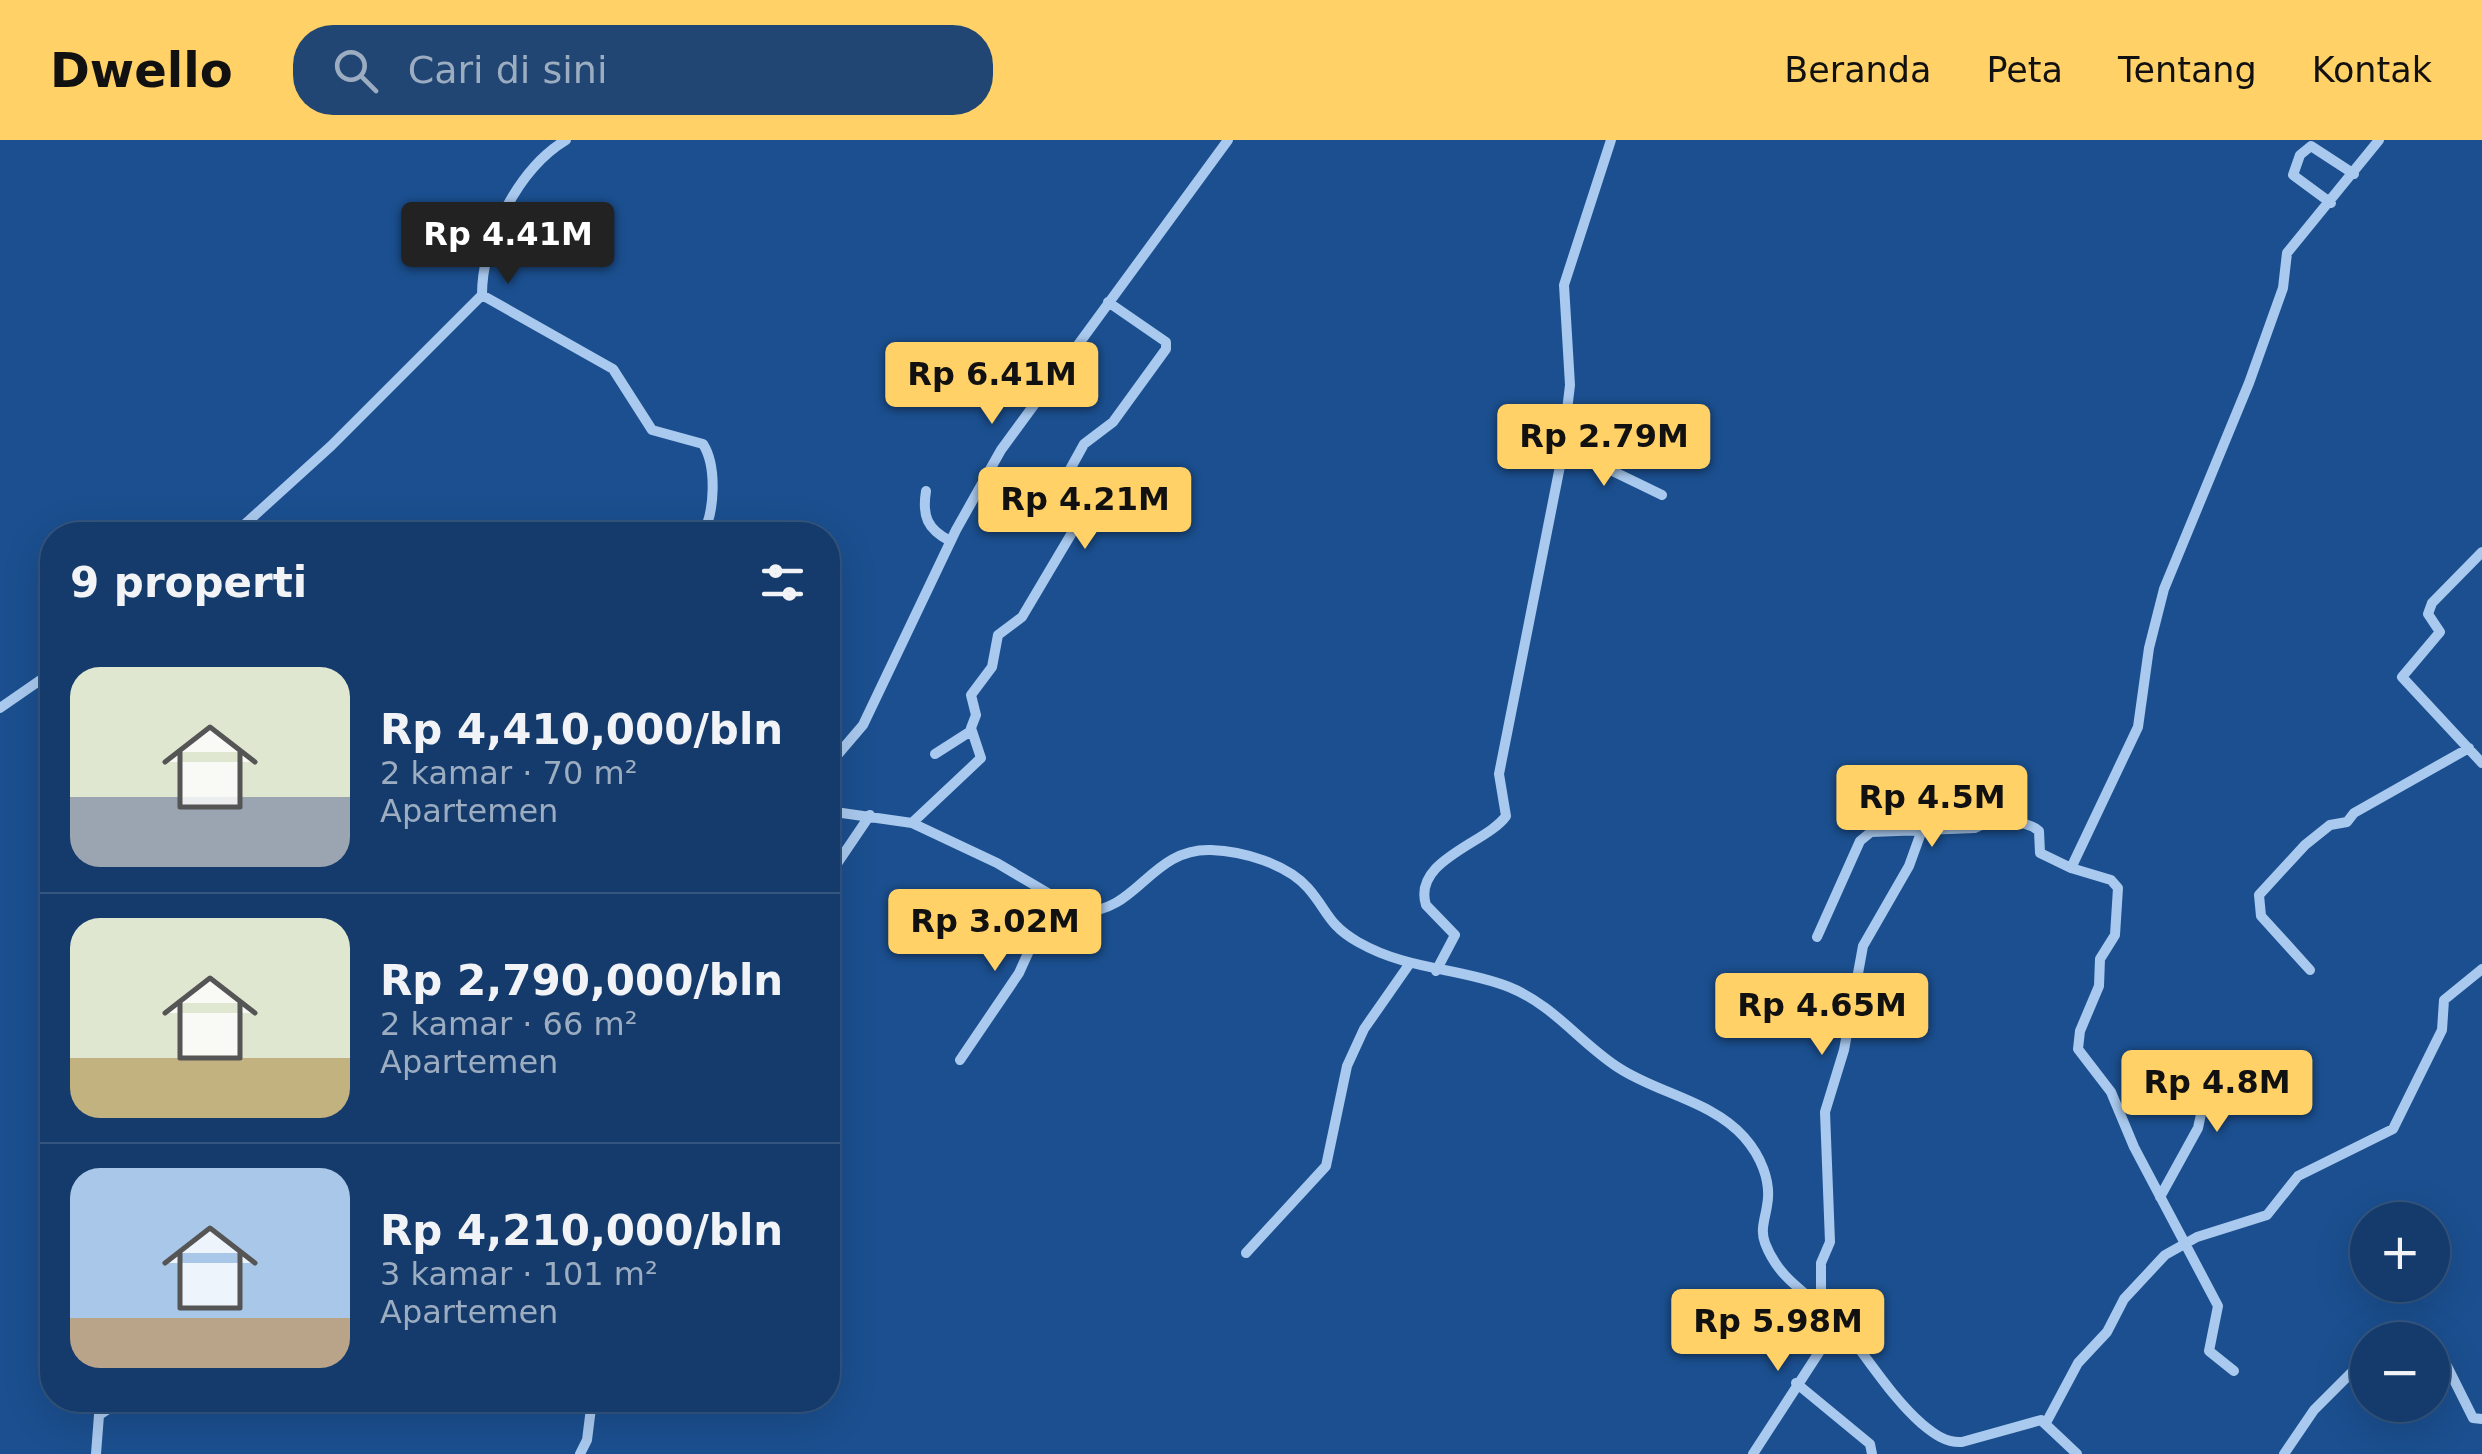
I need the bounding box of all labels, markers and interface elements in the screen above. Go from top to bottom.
search box [293,25,993,115]
text: Dwello [50,42,233,98]
icon: search [328,43,383,98]
text: Cari di sini [408,48,607,92]
text: Beranda [1784,50,1931,90]
text: Peta [1986,50,2063,90]
text: Tentang [2118,50,2257,90]
text: Kontak [2312,50,2432,90]
pin: Rp 4.41M [405,202,611,287]
text: Rp 4.41M [423,215,593,253]
pin: Rp 6.41M [889,342,1095,427]
text: Rp 6.41M [907,355,1077,393]
pin: Rp 2.79M [1501,404,1707,489]
text: Rp 2.79M [1519,417,1689,455]
pin: Rp 4.21M [982,467,1188,552]
text: Rp 4.21M [1000,480,1170,518]
icon: filters [755,555,810,610]
text: 9 properti [70,558,307,607]
text: Rp 4,410,000/bln [380,705,783,754]
icon: home [150,707,270,827]
text: 2 kamar · 70 m² [380,754,637,792]
pin: Rp 4.5M [1840,765,2024,850]
text: Rp 4.5M [1858,778,2006,816]
text: Apartemen [380,792,558,830]
pin: Rp 3.02M [892,889,1098,974]
text: Rp 3.02M [910,902,1080,940]
text: Rp 2,790,000/bln [380,956,783,1005]
icon: home [150,958,270,1078]
pin: Rp 4.65M [1719,973,1925,1058]
text: Rp 4.65M [1737,986,1907,1024]
text: 2 kamar · 66 m² [380,1005,637,1043]
text: Apartemen [380,1043,558,1081]
pin: Rp 4.8M [2125,1050,2309,1135]
text: Rp 4.8M [2143,1063,2291,1101]
map controls [2350,1202,2450,1422]
button: + [2350,1202,2450,1302]
text: Rp 4,210,000/bln [380,1206,783,1255]
icon: home [150,1208,270,1328]
text: 3 kamar · 101 m² [380,1255,658,1293]
pin: Rp 5.98M [1675,1289,1881,1374]
text: Apartemen [380,1293,558,1331]
text: Rp 5.98M [1693,1302,1863,1340]
button: − [2350,1322,2450,1422]

